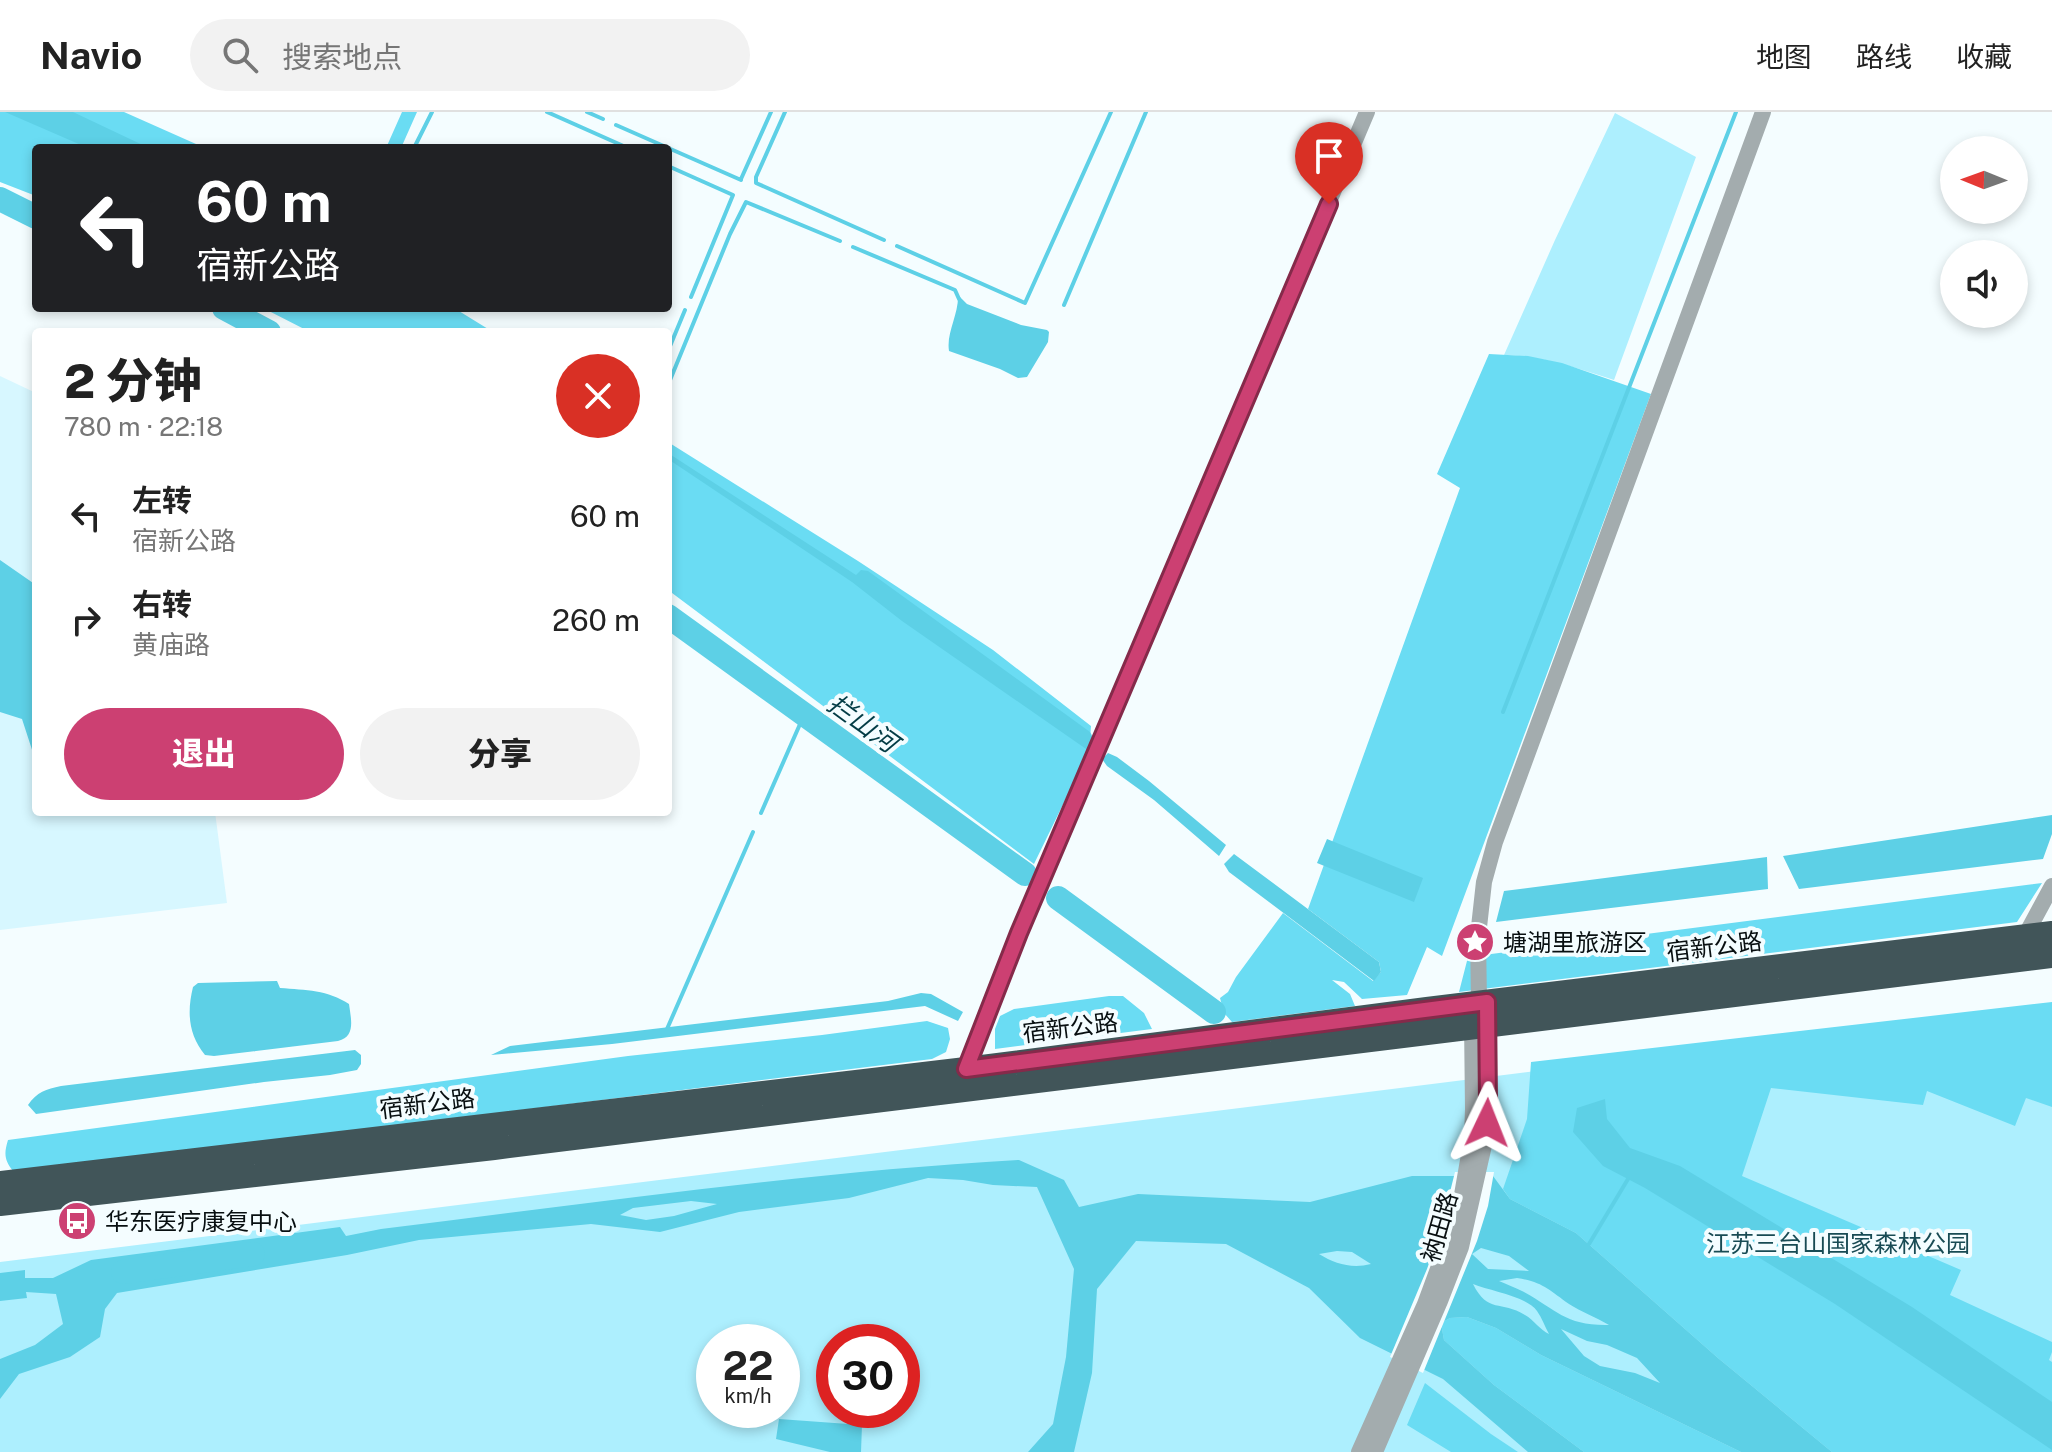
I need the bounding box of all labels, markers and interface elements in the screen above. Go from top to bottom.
search box [190,19,750,91]
text: Navio [40,33,142,78]
icon: search [218,33,262,77]
text: 搜索地点 [282,39,402,75]
text: 地图 [1756,40,1812,73]
text: 路线 [1856,40,1912,73]
text: 收藏 [1956,40,2012,73]
pin [1295,122,1363,204]
icon: arrive [1307,134,1351,178]
north arrow [1940,136,2028,224]
map controls [1940,136,2028,328]
text: 60 m [196,169,332,235]
icon: left [64,176,168,280]
button: sound [1940,240,2028,328]
text: 宿新公路 [196,244,340,286]
text: 2 分钟 [64,352,202,409]
button: close [556,354,640,438]
text: 780 m · 22:18 [64,411,223,442]
text: 左转 [132,482,192,518]
icon: left [64,494,108,538]
text: 60 m [570,498,640,534]
text: 宿新公路 [132,525,236,556]
text: 右转 [132,586,192,622]
icon: right [64,598,108,642]
text: 260 m [552,602,640,638]
text: 黄庙路 [132,629,210,660]
water label: 拦山河 [822,688,908,761]
button: 退出 [64,708,344,800]
button: 分享 [360,708,640,800]
place icon: 塘湖里旅游区 [1454,921,1496,963]
street label: 宿新公路 [1665,926,1763,966]
place label: 塘湖里旅游区 [1503,928,1647,956]
street label: 宿新公路 [1021,1007,1119,1047]
position arrow [1445,1081,1529,1165]
street label: 宿新公路 [378,1083,476,1123]
street label: 衲田路 [1416,1189,1462,1265]
bus stop icon: 华东医疗康复中心 [56,1200,98,1242]
place label: 华东医疗康复中心 [105,1207,297,1235]
park label: 江苏三台山国家森林公园 [1706,1229,1970,1257]
speed limit sign: 30 [816,1324,920,1428]
text: 22 [723,1342,773,1389]
text: km/h [724,1384,772,1408]

